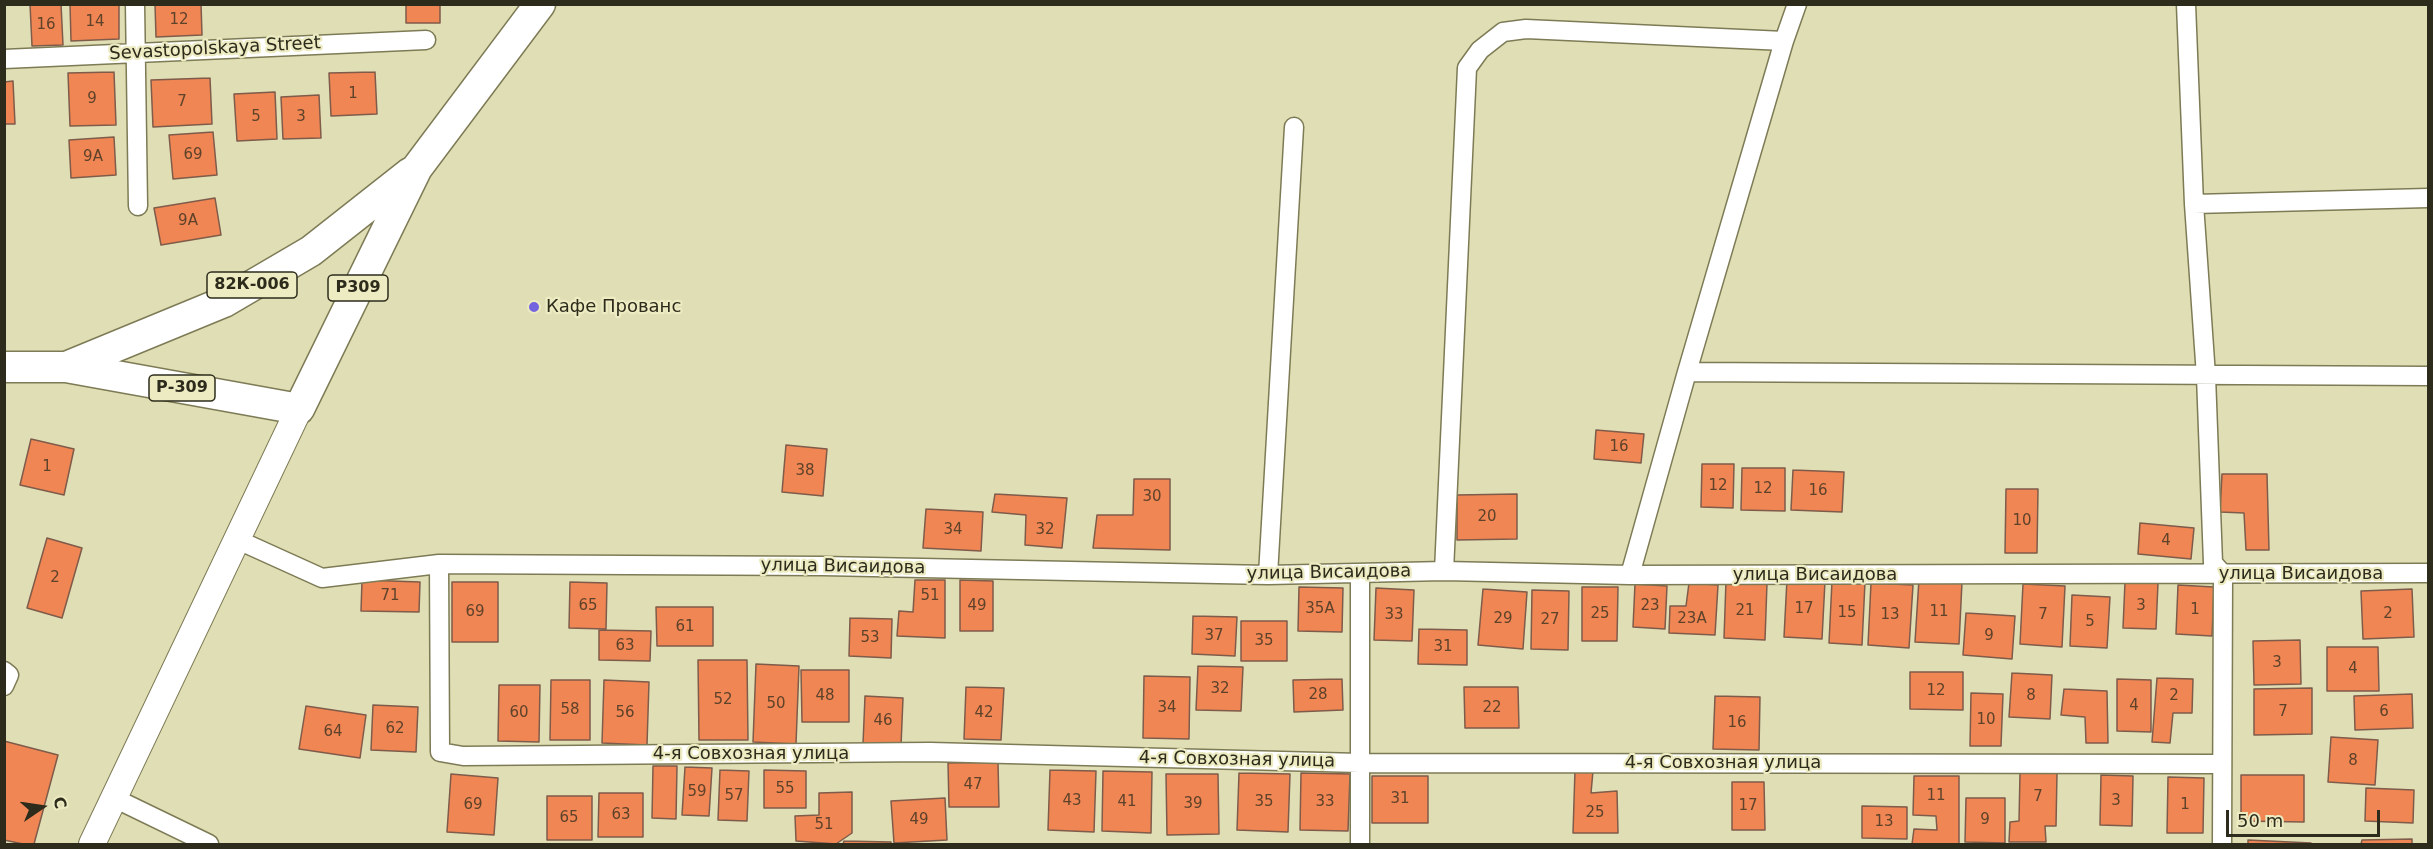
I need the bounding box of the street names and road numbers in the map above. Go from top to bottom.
street label: Sevastopolskaya Street [109,33,321,65]
road number: 82К-006 [207,272,297,298]
road number: Р309 [328,275,388,301]
road number: Р-309 [149,375,215,401]
street label: улица Висаидова [761,555,925,579]
street label: улица Висаидова [1247,561,1411,585]
street label: улица Висаидова [2219,563,2383,585]
street label: улица Висаидова [1733,564,1897,586]
street label: 4-я Совхозная улица [653,743,849,765]
street label: 4-я Совхозная улица [1139,747,1335,773]
street label: 4-я Совхозная улица [1625,752,1821,774]

